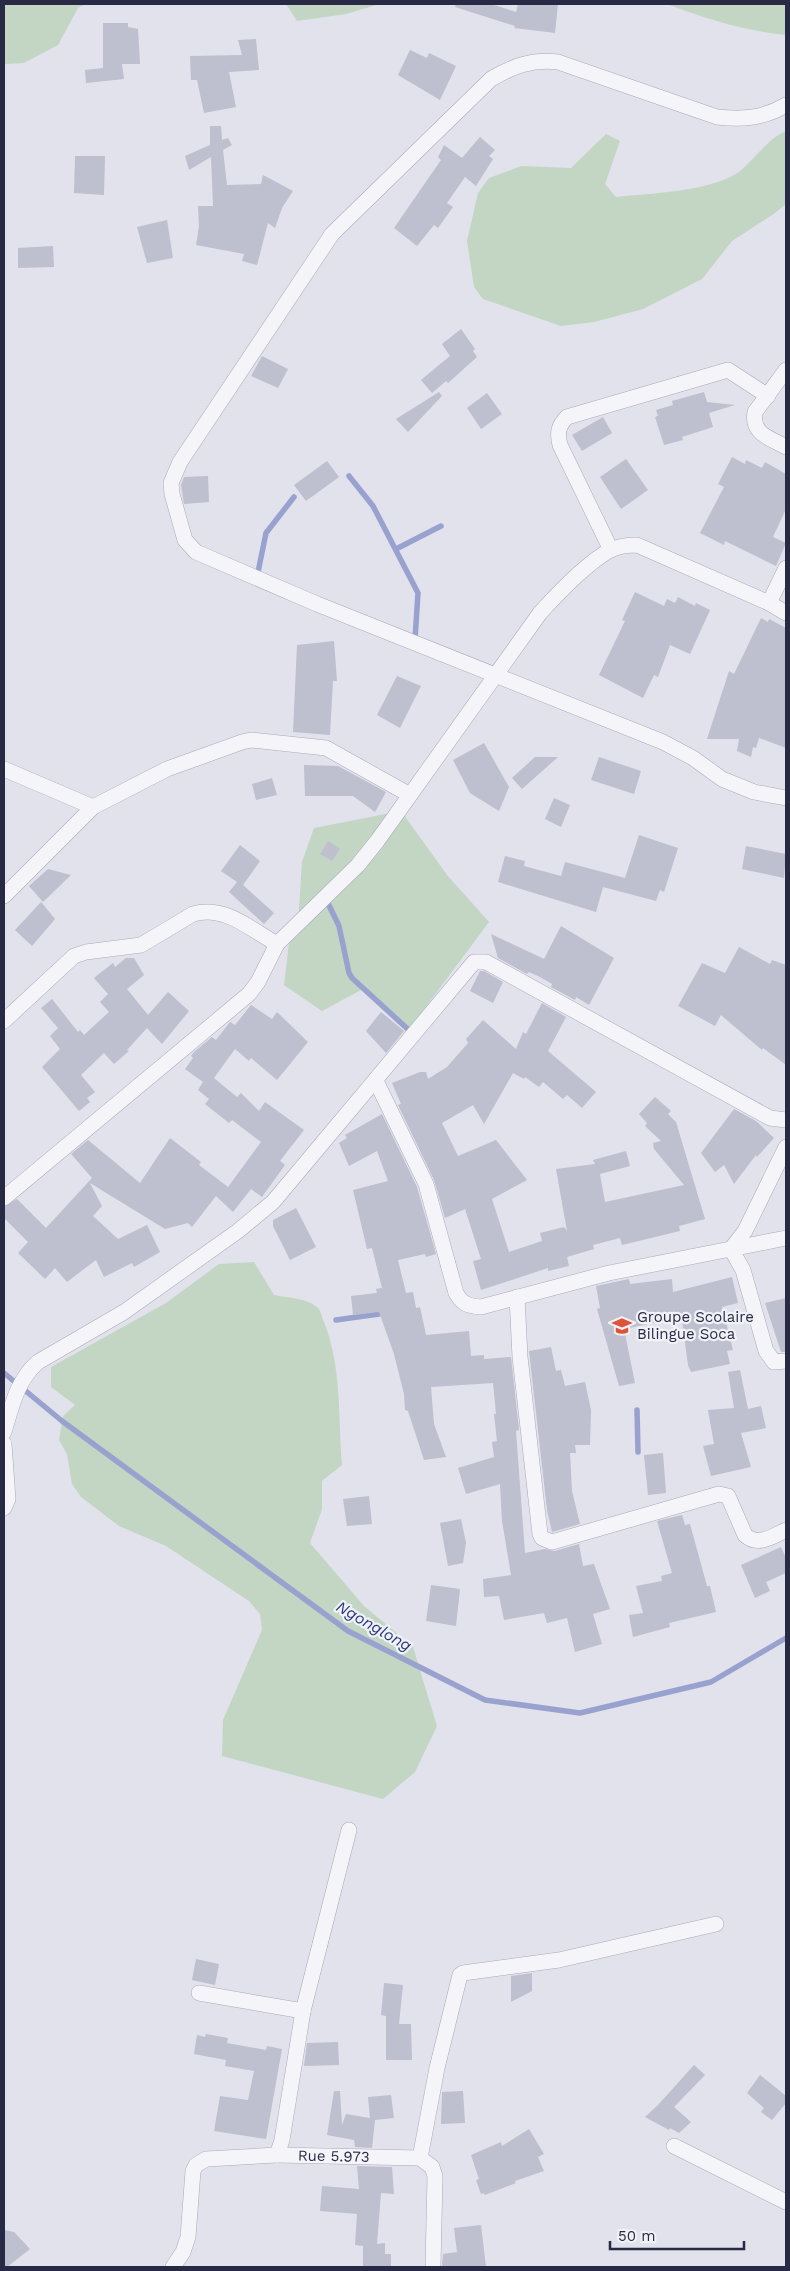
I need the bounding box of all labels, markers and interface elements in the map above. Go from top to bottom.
place label: Groupe Scolaire Bilingue Soca [637,1308,754,1343]
school or university icon: Groupe Scolaire Bilingue Soca [611,1315,633,1337]
water label: Ngonglong [333,1597,415,1655]
street label: Rue 5.973 [298,2146,370,2166]
scale bar [610,2218,744,2250]
text: 50 m [618,2227,655,2245]

